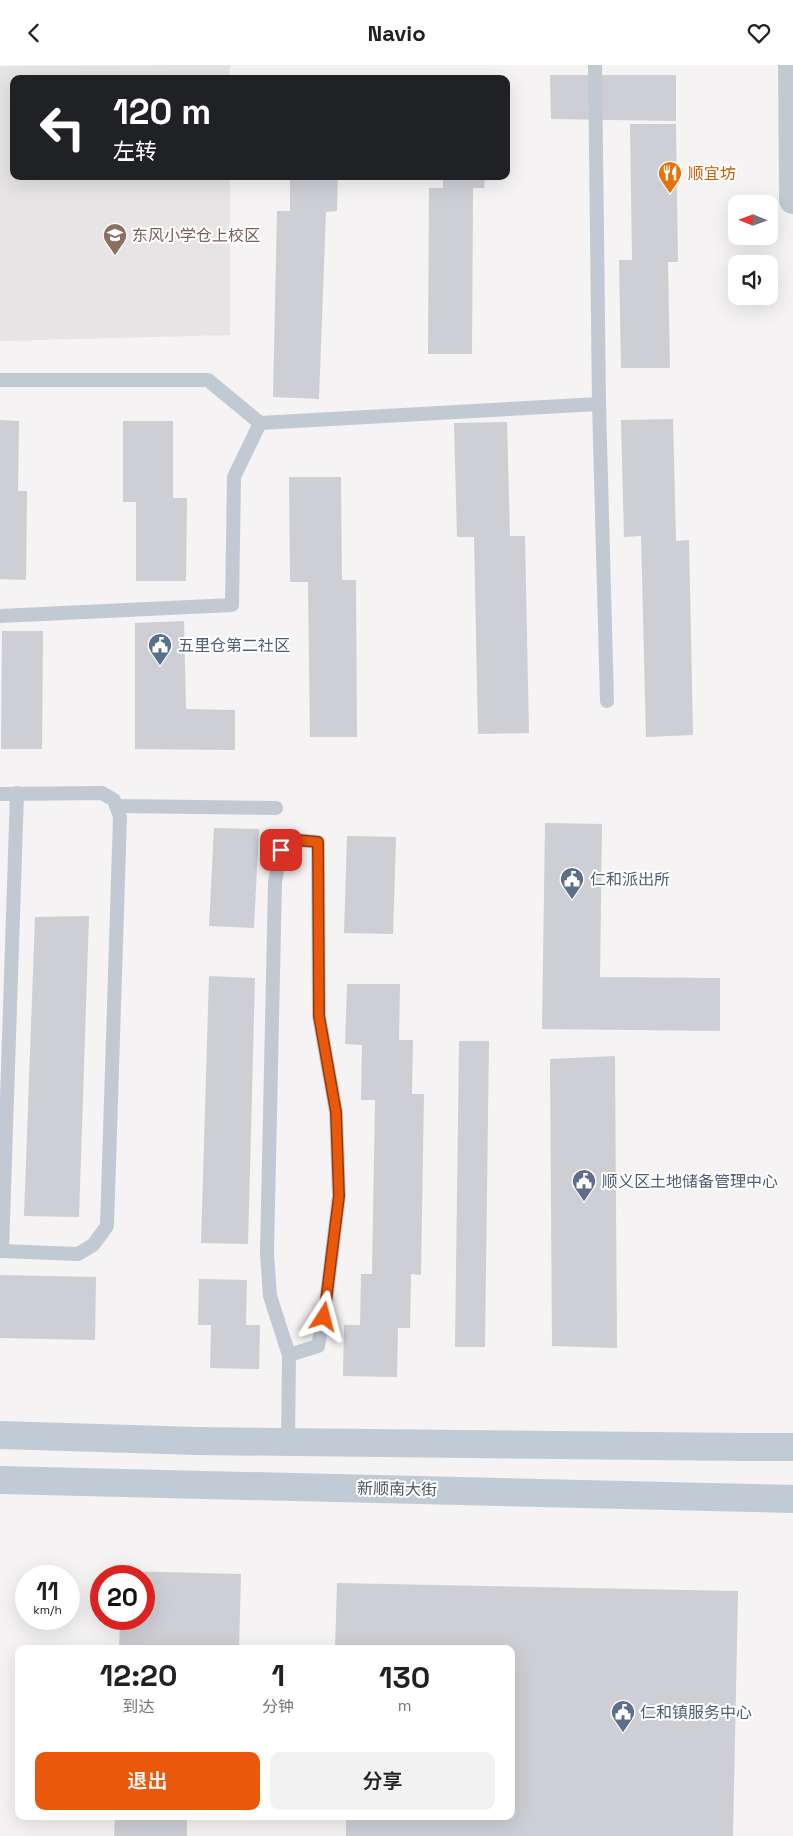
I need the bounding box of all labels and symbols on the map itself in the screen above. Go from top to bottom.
restaurant icon: 顺宜坊 [657,160,683,194]
place label: 顺宜坊 [688,163,736,184]
north arrow [728,195,778,245]
school or university icon: 东风小学仓上校区 [102,222,128,256]
place label: 东风小学仓上校区 [132,225,260,246]
public building icon: 五里仓第二社区 [147,632,173,666]
place label: 五里仓第二社区 [178,635,290,656]
pin [260,829,302,871]
public building icon: 仁和派出所 [559,866,585,900]
place label: 仁和派出所 [590,869,670,890]
public building icon: 顺义区土地储备管理中心 [571,1168,597,1202]
place label: 顺义区土地储备管理中心 [602,1171,778,1192]
position arrow [297,1290,349,1342]
street label: 新顺南大街 [357,1478,437,1500]
speed limit sign: 20 [90,1565,155,1630]
public building icon: 仁和镇服务中心 [610,1699,636,1733]
place label: 仁和镇服务中心 [640,1702,752,1723]

